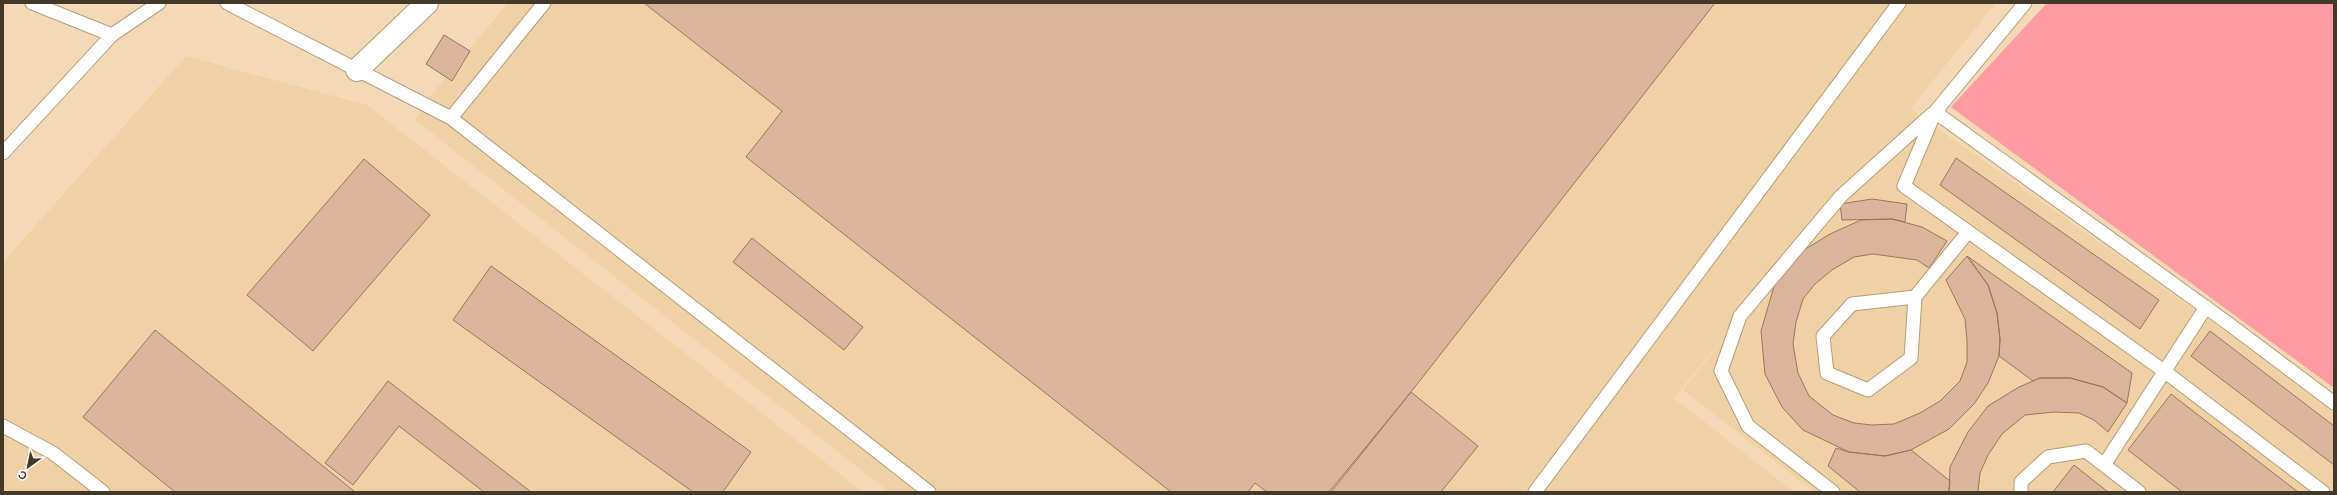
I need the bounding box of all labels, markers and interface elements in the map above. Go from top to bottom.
north arrow [8,447,48,487]
text: С [15,467,30,483]

